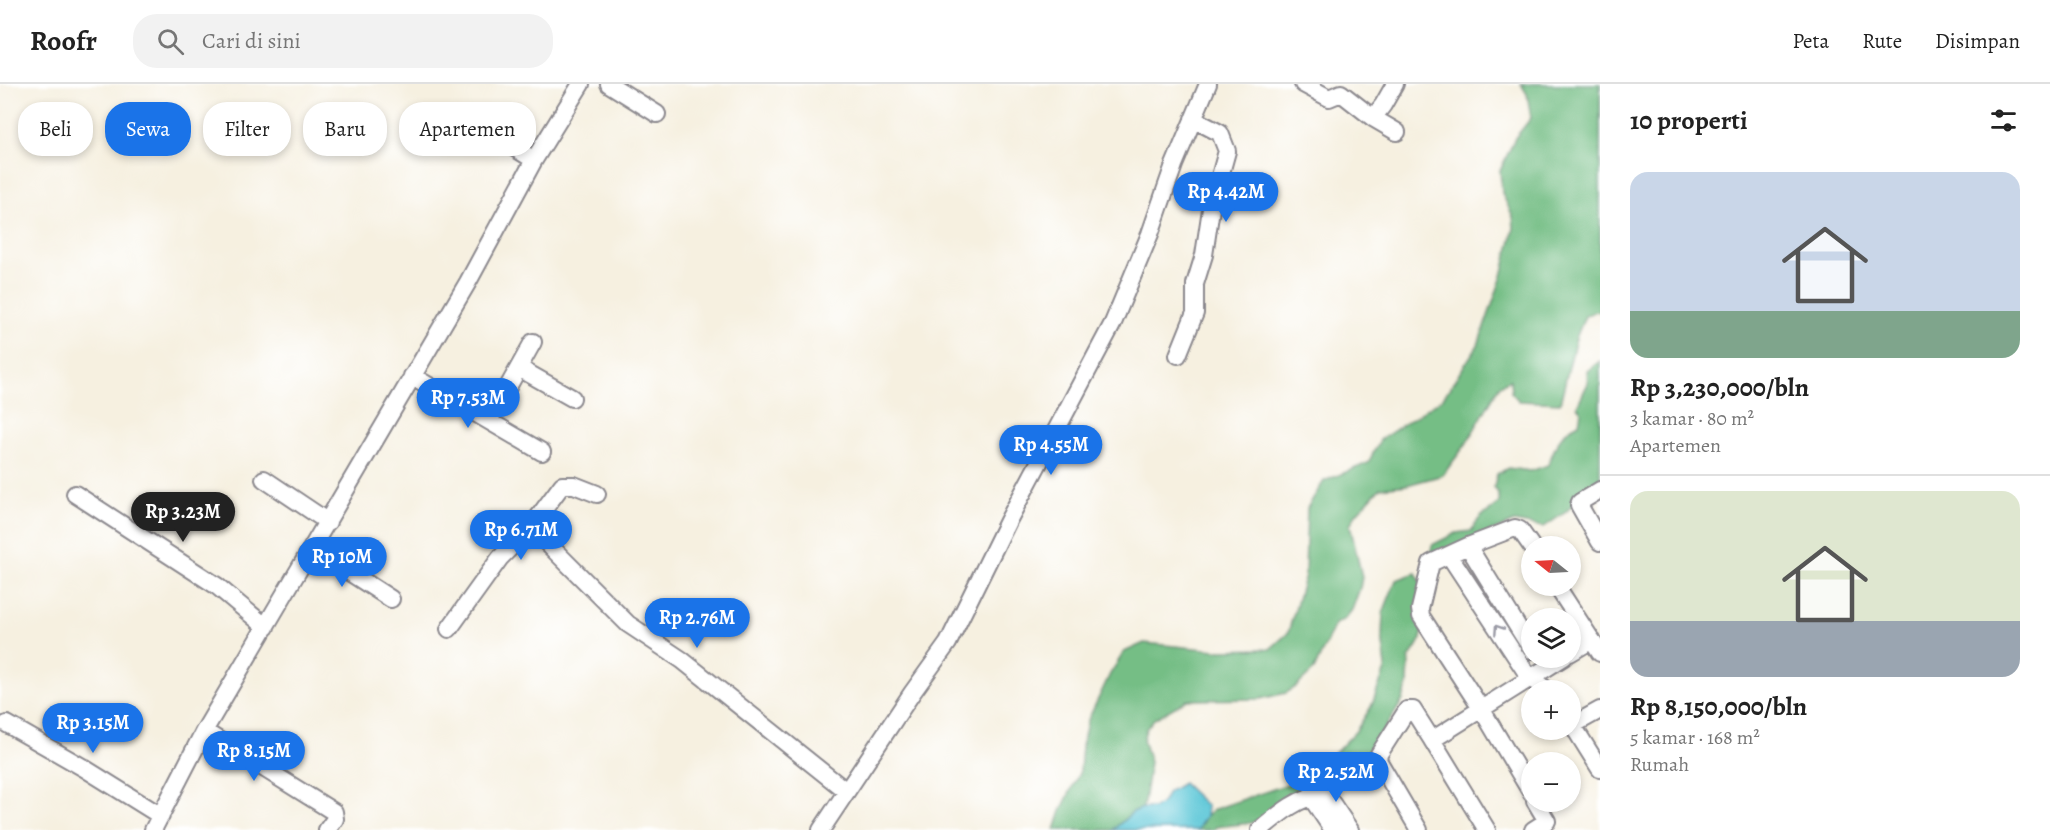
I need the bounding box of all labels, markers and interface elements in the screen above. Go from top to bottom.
search box [133,14,553,68]
text: Roofr [30,22,97,60]
icon: search [154,25,187,58]
text: Cari di sini [202,26,301,56]
text: Peta [1792,27,1829,55]
text: Rute [1862,27,1902,55]
text: Disimpan [1935,27,2020,55]
chip: Beli [18,102,93,156]
chip: Sewa [105,102,191,156]
chip: Filter [203,102,291,156]
chip: Baru [303,102,387,156]
chip: Apartemen [399,102,536,156]
text: 10 properti [1630,103,1748,138]
icon: filters [1987,104,2020,137]
pin: Rp 4.42M [1164,172,1288,223]
text: Rp 4.42M [1187,178,1265,205]
icon: home [1771,211,1879,319]
text: Rp 3,230,000/bln [1630,370,1809,405]
pin: Rp 7.53M [406,378,530,429]
text: Rp 7.53M [431,384,505,411]
text: 3 kamar · 80 m² [1630,405,1754,432]
pin: Rp 4.55M [989,425,1113,476]
text: Rp 4.55M [1013,431,1089,458]
text: Apartemen [1630,432,1721,459]
pin: Rp 3.23M [121,492,245,543]
text: Rp 3.23M [145,498,221,525]
pin: Rp 6.71M [459,510,583,561]
text: Rp 6.71M [484,516,558,543]
icon: home [1771,530,1879,638]
north arrow [1521,536,1581,596]
map controls [1521,536,1581,812]
pin: Rp 10M [293,537,391,588]
text: Rp 10M [312,543,372,570]
pin: Rp 2.76M [635,598,759,649]
text: Rp 2.76M [659,604,735,631]
button: layers [1521,608,1581,668]
one-way arrow [1494,625,1505,636]
button: + [1521,680,1581,740]
text: Rp 8,150,000/bln [1630,689,1807,724]
pin: Rp 3.15M [31,703,155,754]
text: Rp 3.15M [56,709,130,736]
text: 5 kamar · 168 m² [1630,724,1760,751]
pin: Rp 8.15M [192,731,316,782]
text: Rp 8.15M [217,737,291,764]
text: Rumah [1630,751,1689,778]
pin: Rp 2.52M [1274,752,1398,803]
button: − [1521,752,1581,812]
text: Rp 2.52M [1298,758,1374,785]

